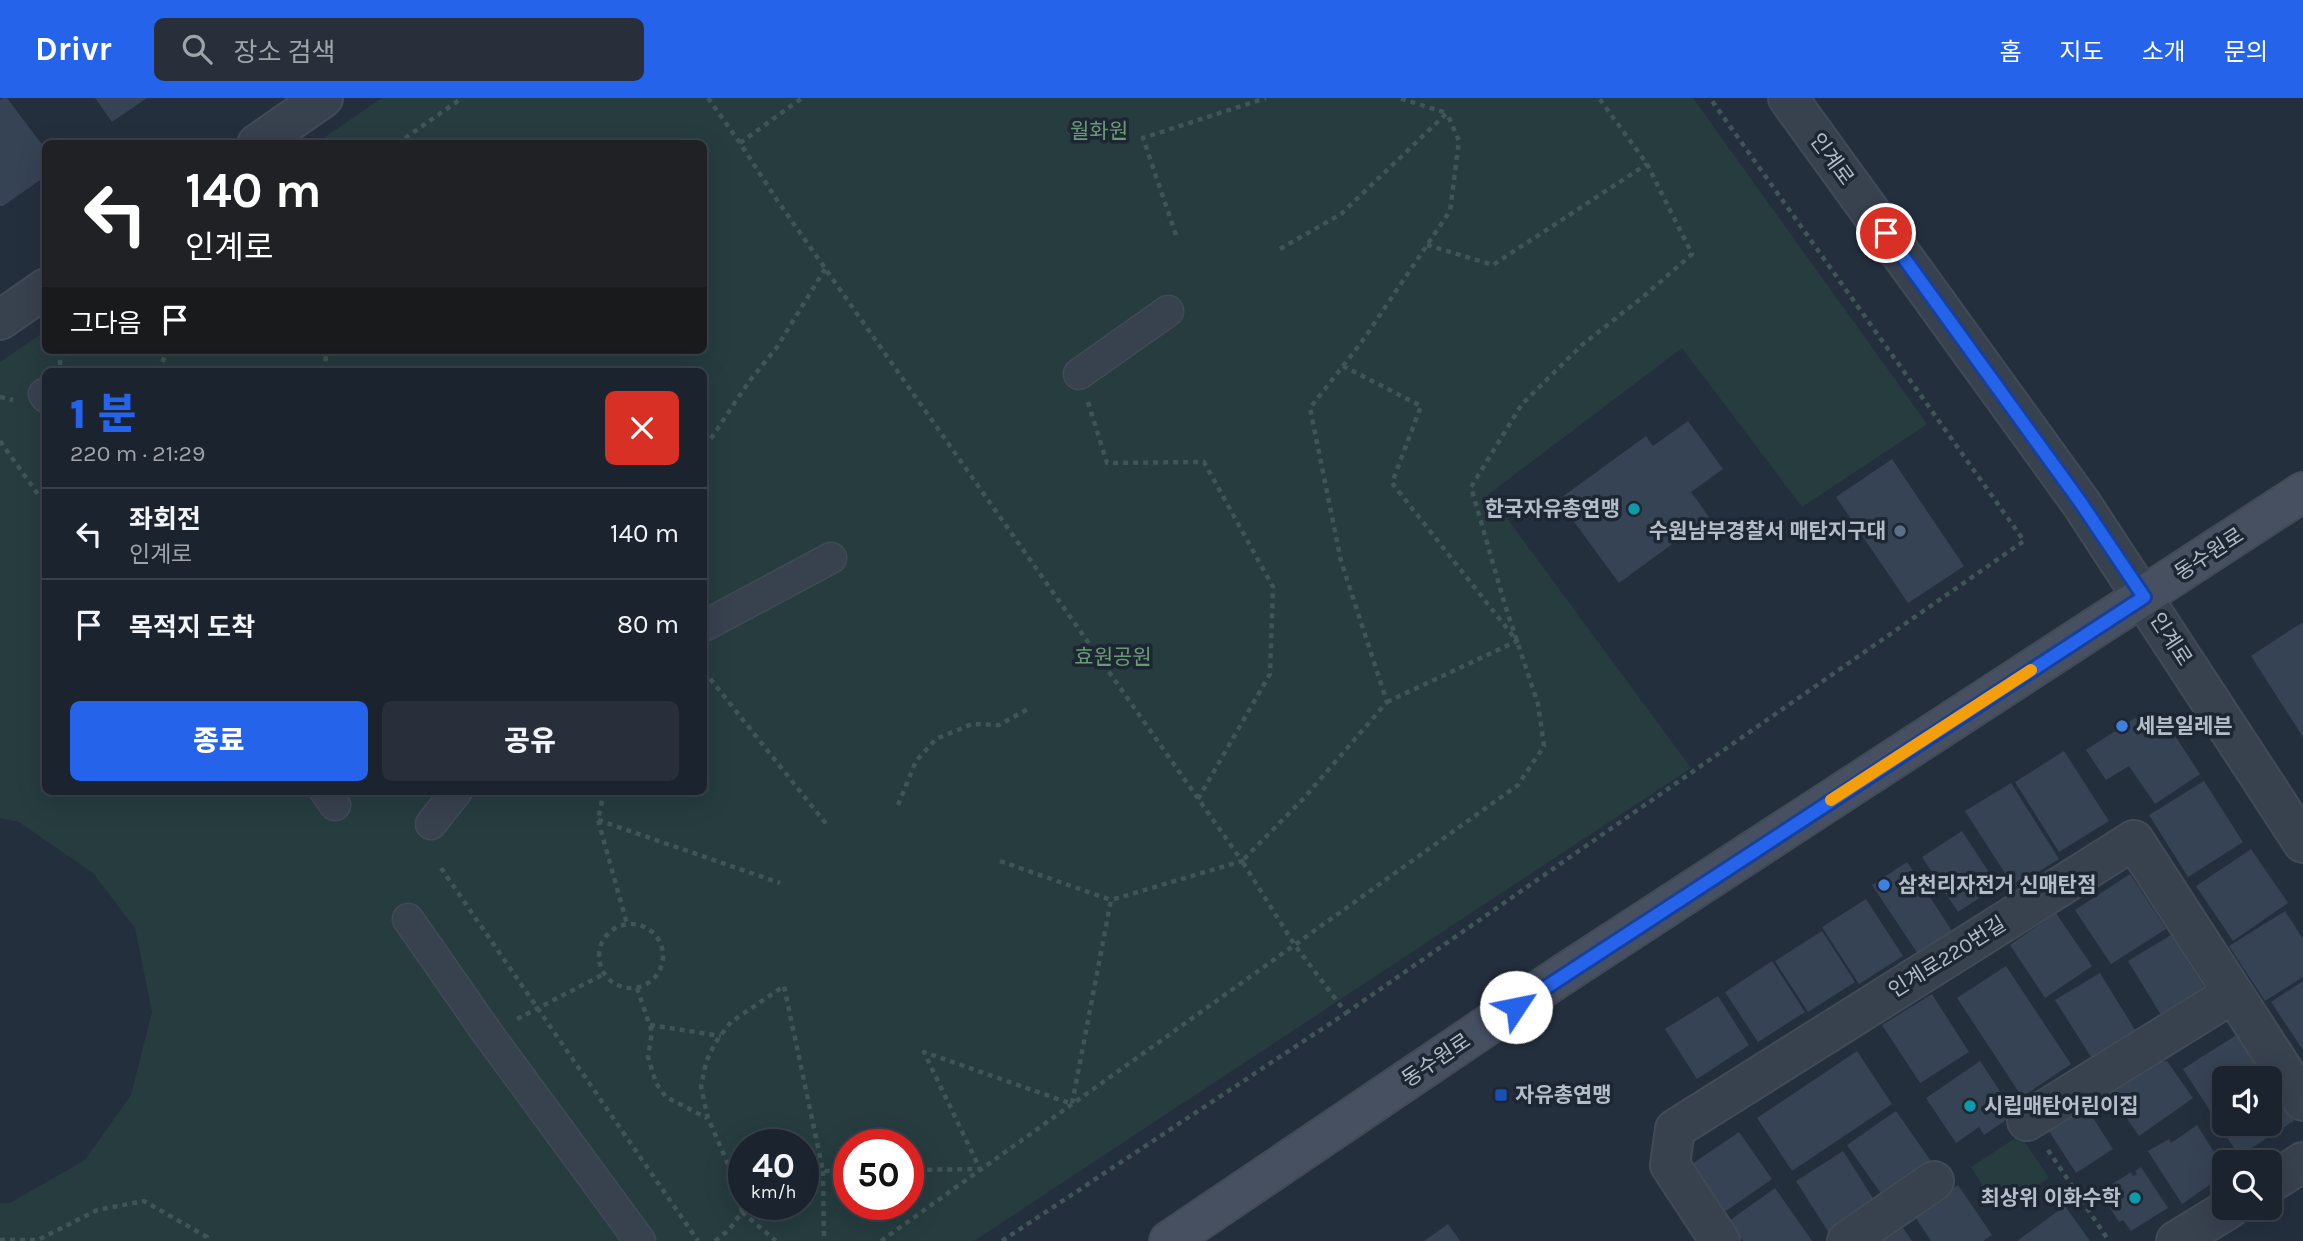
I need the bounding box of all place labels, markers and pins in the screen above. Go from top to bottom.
pin [1856,203,1916,263]
place label: 한국자유총연맹 [1485,497,1620,521]
marker: 한국자유총연맹 [1626,501,1642,517]
place label: 수원남부경찰서 매탄지구대 [1649,519,1886,543]
marker: 수원남부경찰서 매탄지구대 [1892,523,1908,539]
place label: 세븐일레븐 [2136,714,2233,738]
marker: 세븐일레븐 [2114,718,2130,734]
place label: 삼천리자전거 신매탄점 [1898,873,2097,897]
marker: 삼천리자전거 신매탄점 [1876,877,1892,893]
place label: 자유총연맹 [1515,1083,1612,1107]
marker: 자유총연맹 [1493,1087,1509,1103]
place label: 시립매탄어린이집 [1984,1094,2139,1118]
marker: 시립매탄어린이집 [1962,1098,1978,1114]
place label: 최상위 이화수학 [1980,1186,2121,1210]
marker: 최상위 이화수학 [2127,1190,2143,1206]

